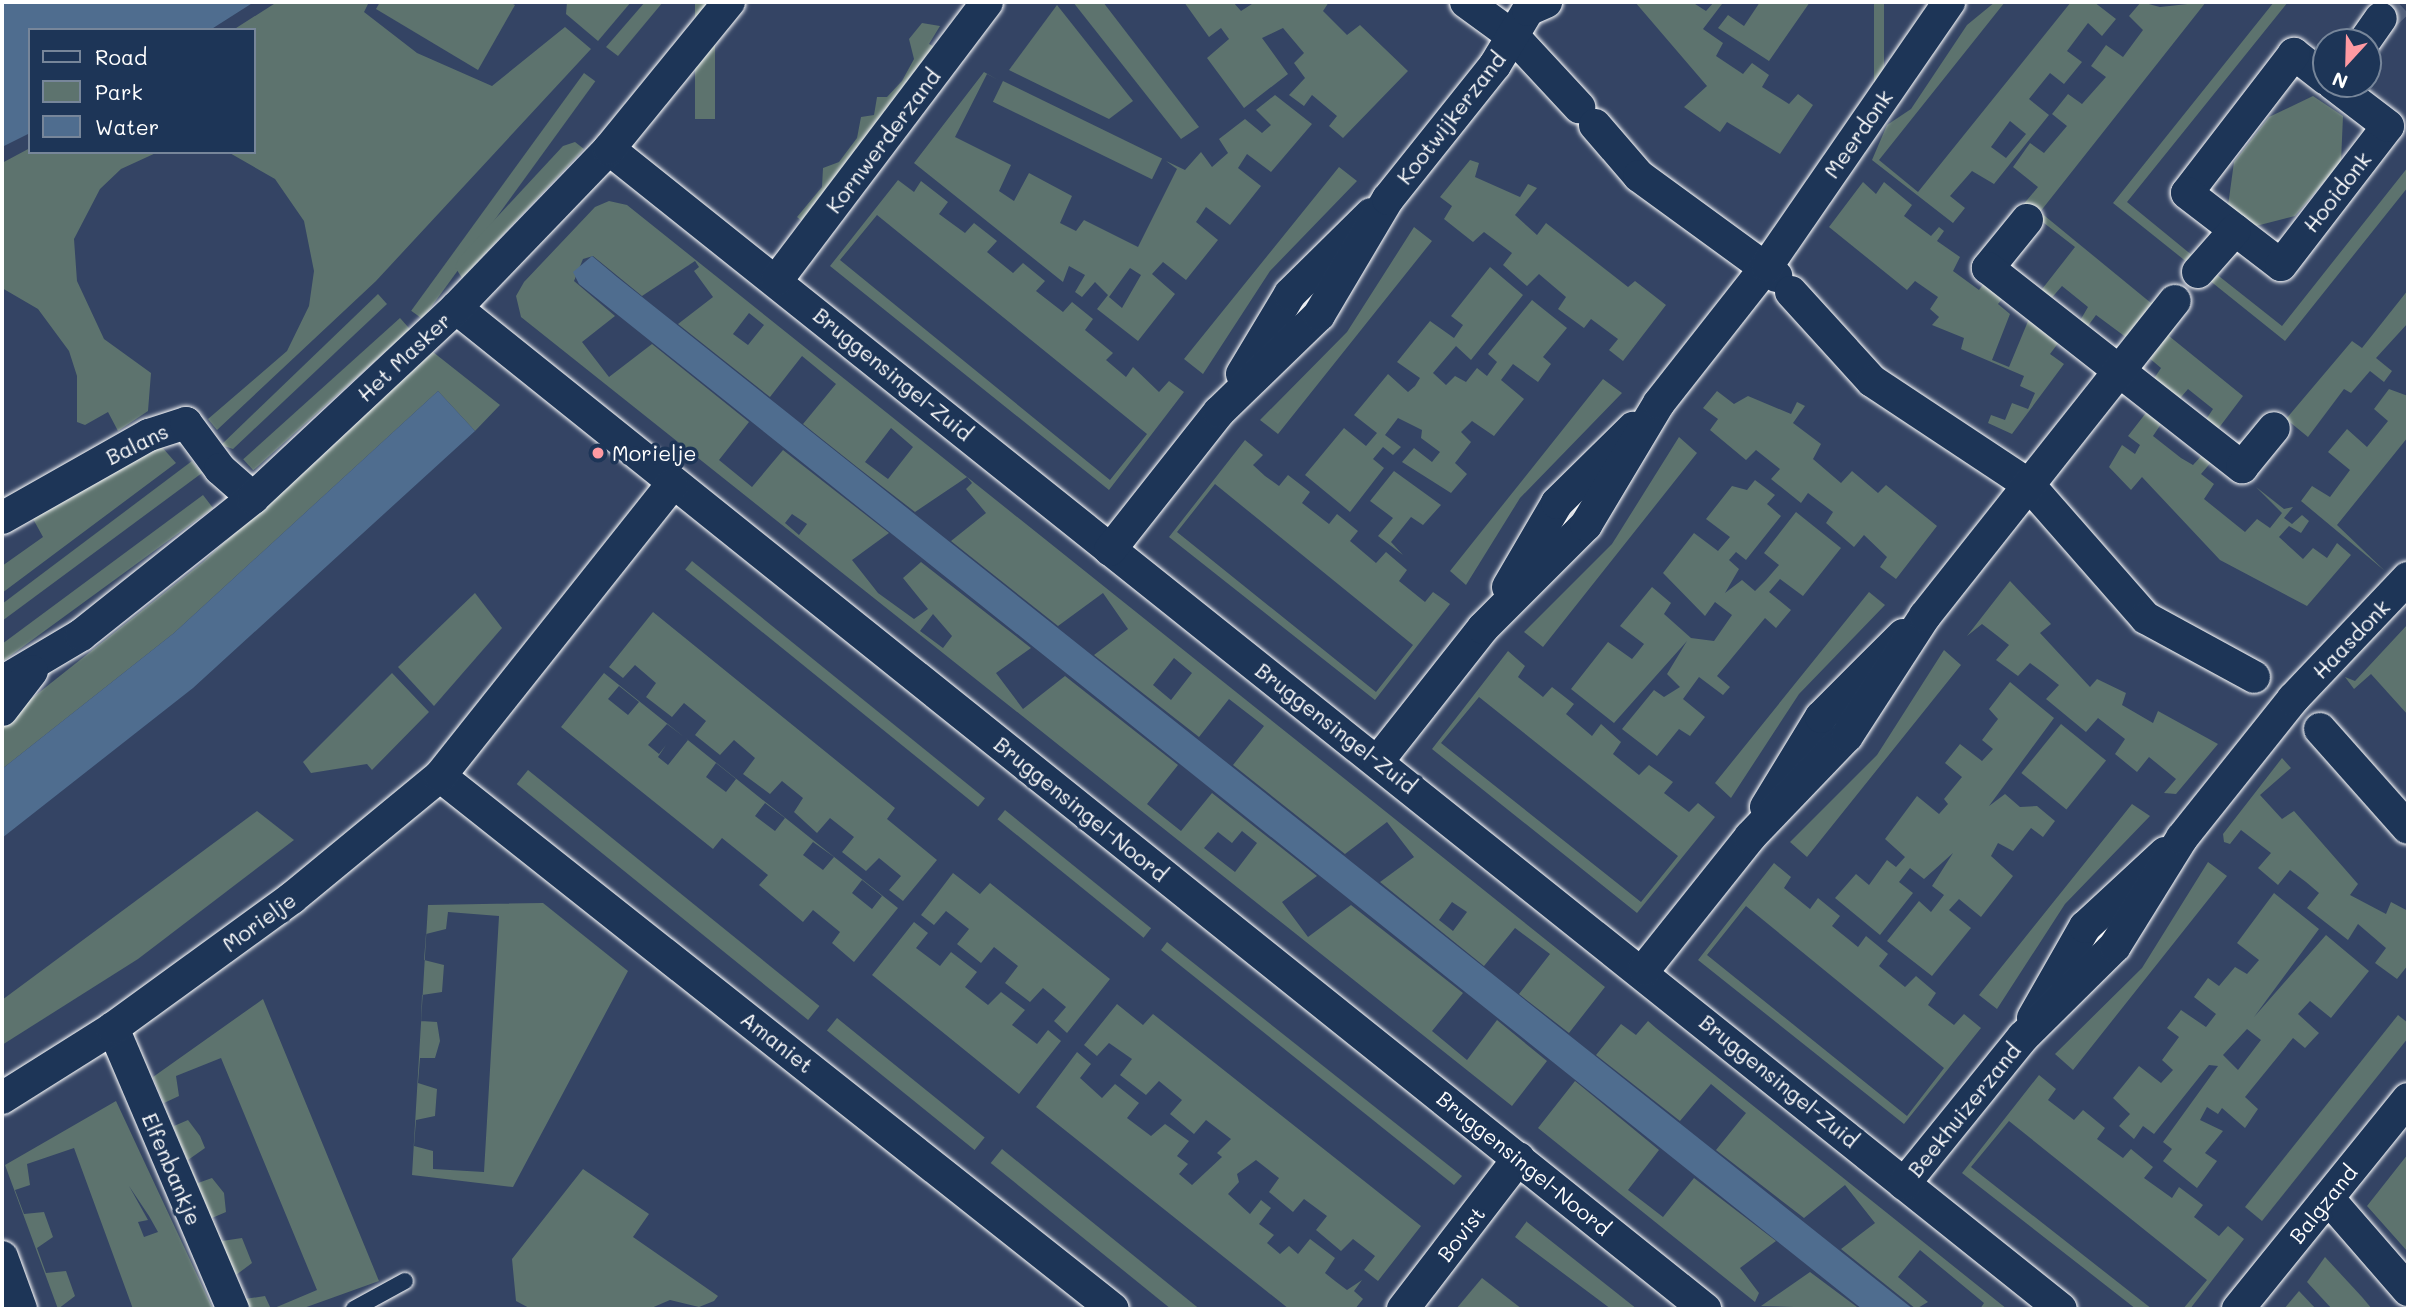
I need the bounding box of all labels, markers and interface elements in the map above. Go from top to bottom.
legend [28,28,256,154]
north arrow [2312,28,2382,98]
text: Road [95,43,147,70]
street label: Kootwijkerzand [1391,47,1511,189]
street label: Kornwerderzand [821,64,945,218]
text: N [2328,67,2351,95]
text: Park [95,78,143,105]
street label: Meerdonk [1818,85,1898,183]
text: Water [95,113,159,140]
street label: Hooidonk [2298,147,2376,237]
street label: Bruggensingel-Zuid [809,302,977,446]
street label: Het Masker [352,307,456,407]
street label: Balans [102,418,172,470]
place label: Morielje [612,440,696,466]
marker: Morielje [590,445,606,461]
street label: Haasdonk [2307,594,2395,684]
street label: Bruggensingel-Zuid [1251,657,1421,799]
street label: Bruggensingel-Noord [989,731,1173,887]
street label: Morielje [217,887,301,957]
street label: Amaniet [736,1006,818,1078]
street label: Bruggensingel-Zuid [1695,1009,1863,1153]
street label: Beekhuizerzand [1902,1038,2026,1182]
street label: Bruggensingel-Noord [1432,1085,1616,1241]
street label: Elfenbankje [137,1109,207,1229]
street label: Balgzand [2284,1160,2362,1248]
street label: Bovist [1432,1202,1490,1266]

